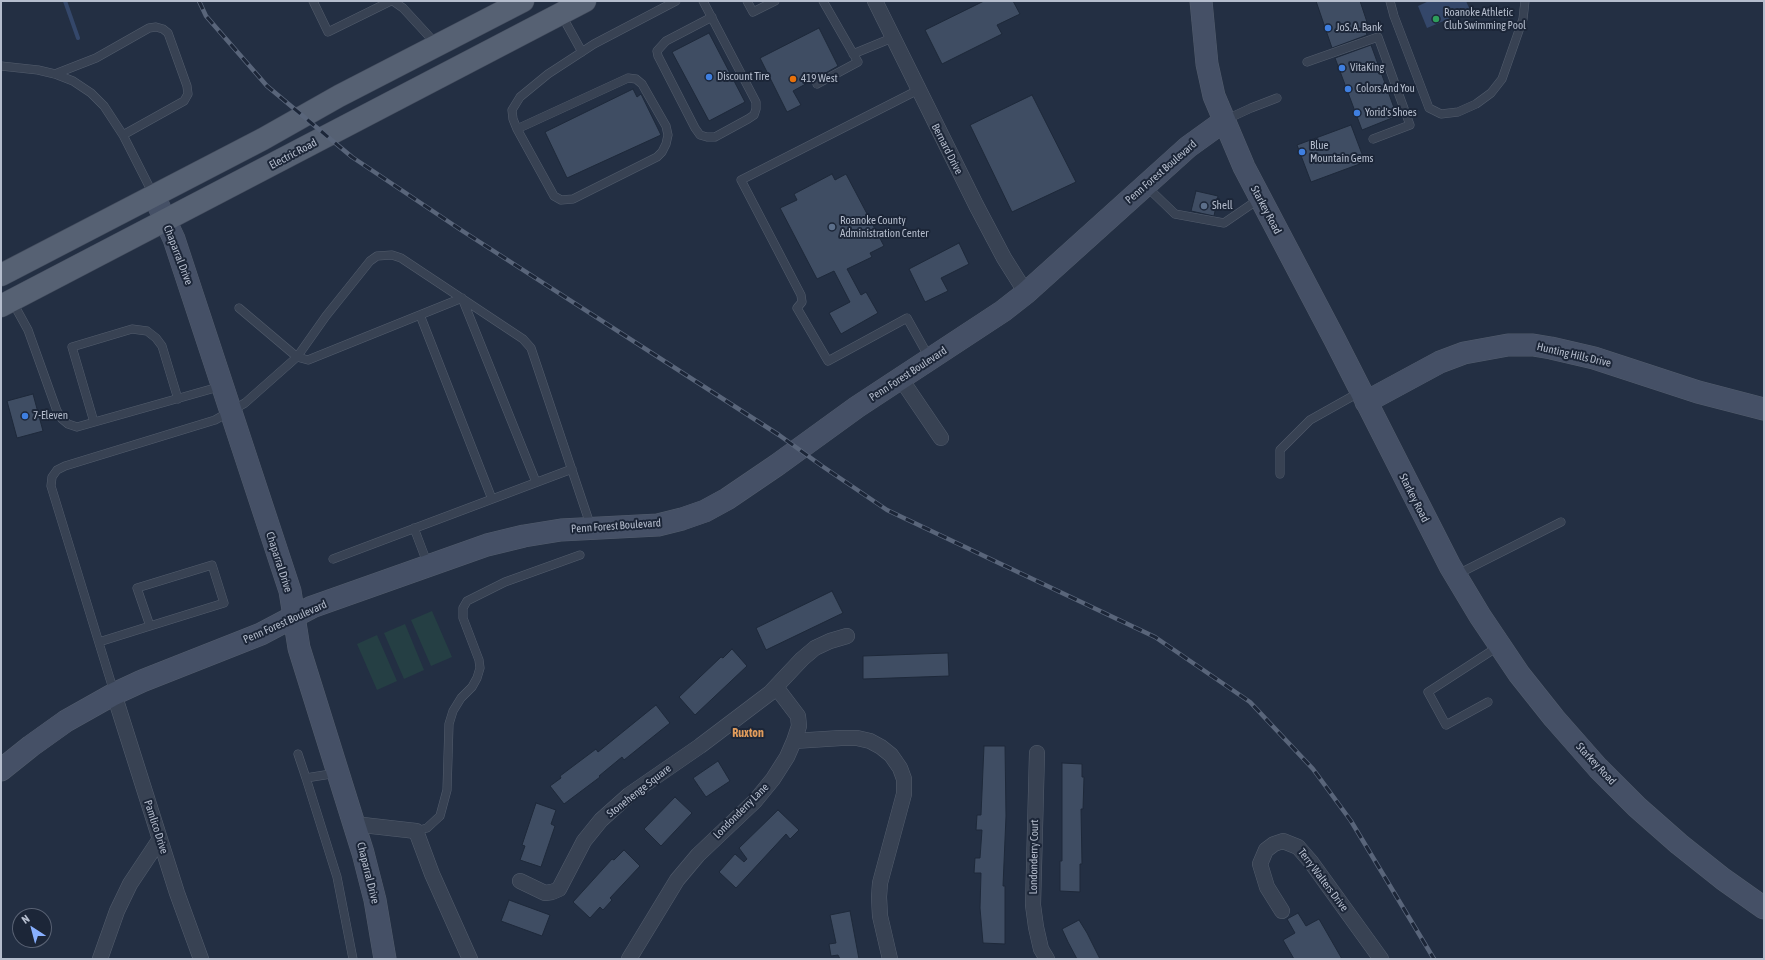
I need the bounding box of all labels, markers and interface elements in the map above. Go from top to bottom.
place label: Roanoke Athletic Club Swimming Pool [1444,6,1526,32]
marker: Roanoke Athletic Club Swimming Pool [1431,14,1441,24]
place label: JoS. A. Bank [1336,21,1382,35]
marker: JoS. A. Bank [1323,23,1333,33]
place label: VitaKing [1350,61,1384,75]
marker: VitaKing [1337,63,1347,73]
place label: Discount Tire [717,70,770,84]
marker: Discount Tire [704,72,714,82]
place label: 419 West [801,72,838,86]
marker: 419 West [788,74,798,84]
place label: Colors And You [1356,82,1415,96]
marker: Colors And You [1343,84,1353,94]
place label: Yorid's Shoes [1365,106,1417,120]
marker: Yorid's Shoes [1352,108,1362,118]
street label: Bernard Drive [929,121,965,177]
street label: Electric Road [267,136,319,172]
street label: Penn Forest Boulevard [1123,137,1199,207]
place label: Blue Mountain Gems [1310,139,1373,165]
marker: Blue Mountain Gems [1297,147,1307,157]
street label: Starkey Road [1248,184,1284,236]
place label: Shell [1212,199,1233,213]
marker: Shell [1199,201,1209,211]
place label: Roanoke County Administration Center [840,214,928,240]
marker: Roanoke County Administration Center [827,222,837,232]
street label: Chaparral Drive [161,223,195,287]
street label: Hunting Hills Drive [1536,340,1612,370]
street label: Penn Forest Boulevard [867,344,949,404]
place label: 7-Eleven [33,409,68,423]
marker: 7-Eleven [20,411,30,421]
street label: Starkey Road [1396,472,1432,524]
street label: Penn Forest Boulevard [571,516,661,536]
street label: Chaparral Drive [263,530,295,594]
street label: Penn Forest Boulevard [241,598,329,646]
district label: Ruxton [732,726,764,740]
street label: Starkey Road [1573,740,1619,788]
street label: Stonehenge Square [604,762,674,820]
street label: Londonderry Lane [711,781,771,841]
street label: Pamlico Drive [141,798,171,856]
street label: Londonderry Court [1027,819,1041,895]
street label: Chaparral Drive [354,841,382,905]
street label: Terry Walters Drive [1295,846,1351,914]
north arrow [12,908,52,948]
text: N [19,912,32,926]

